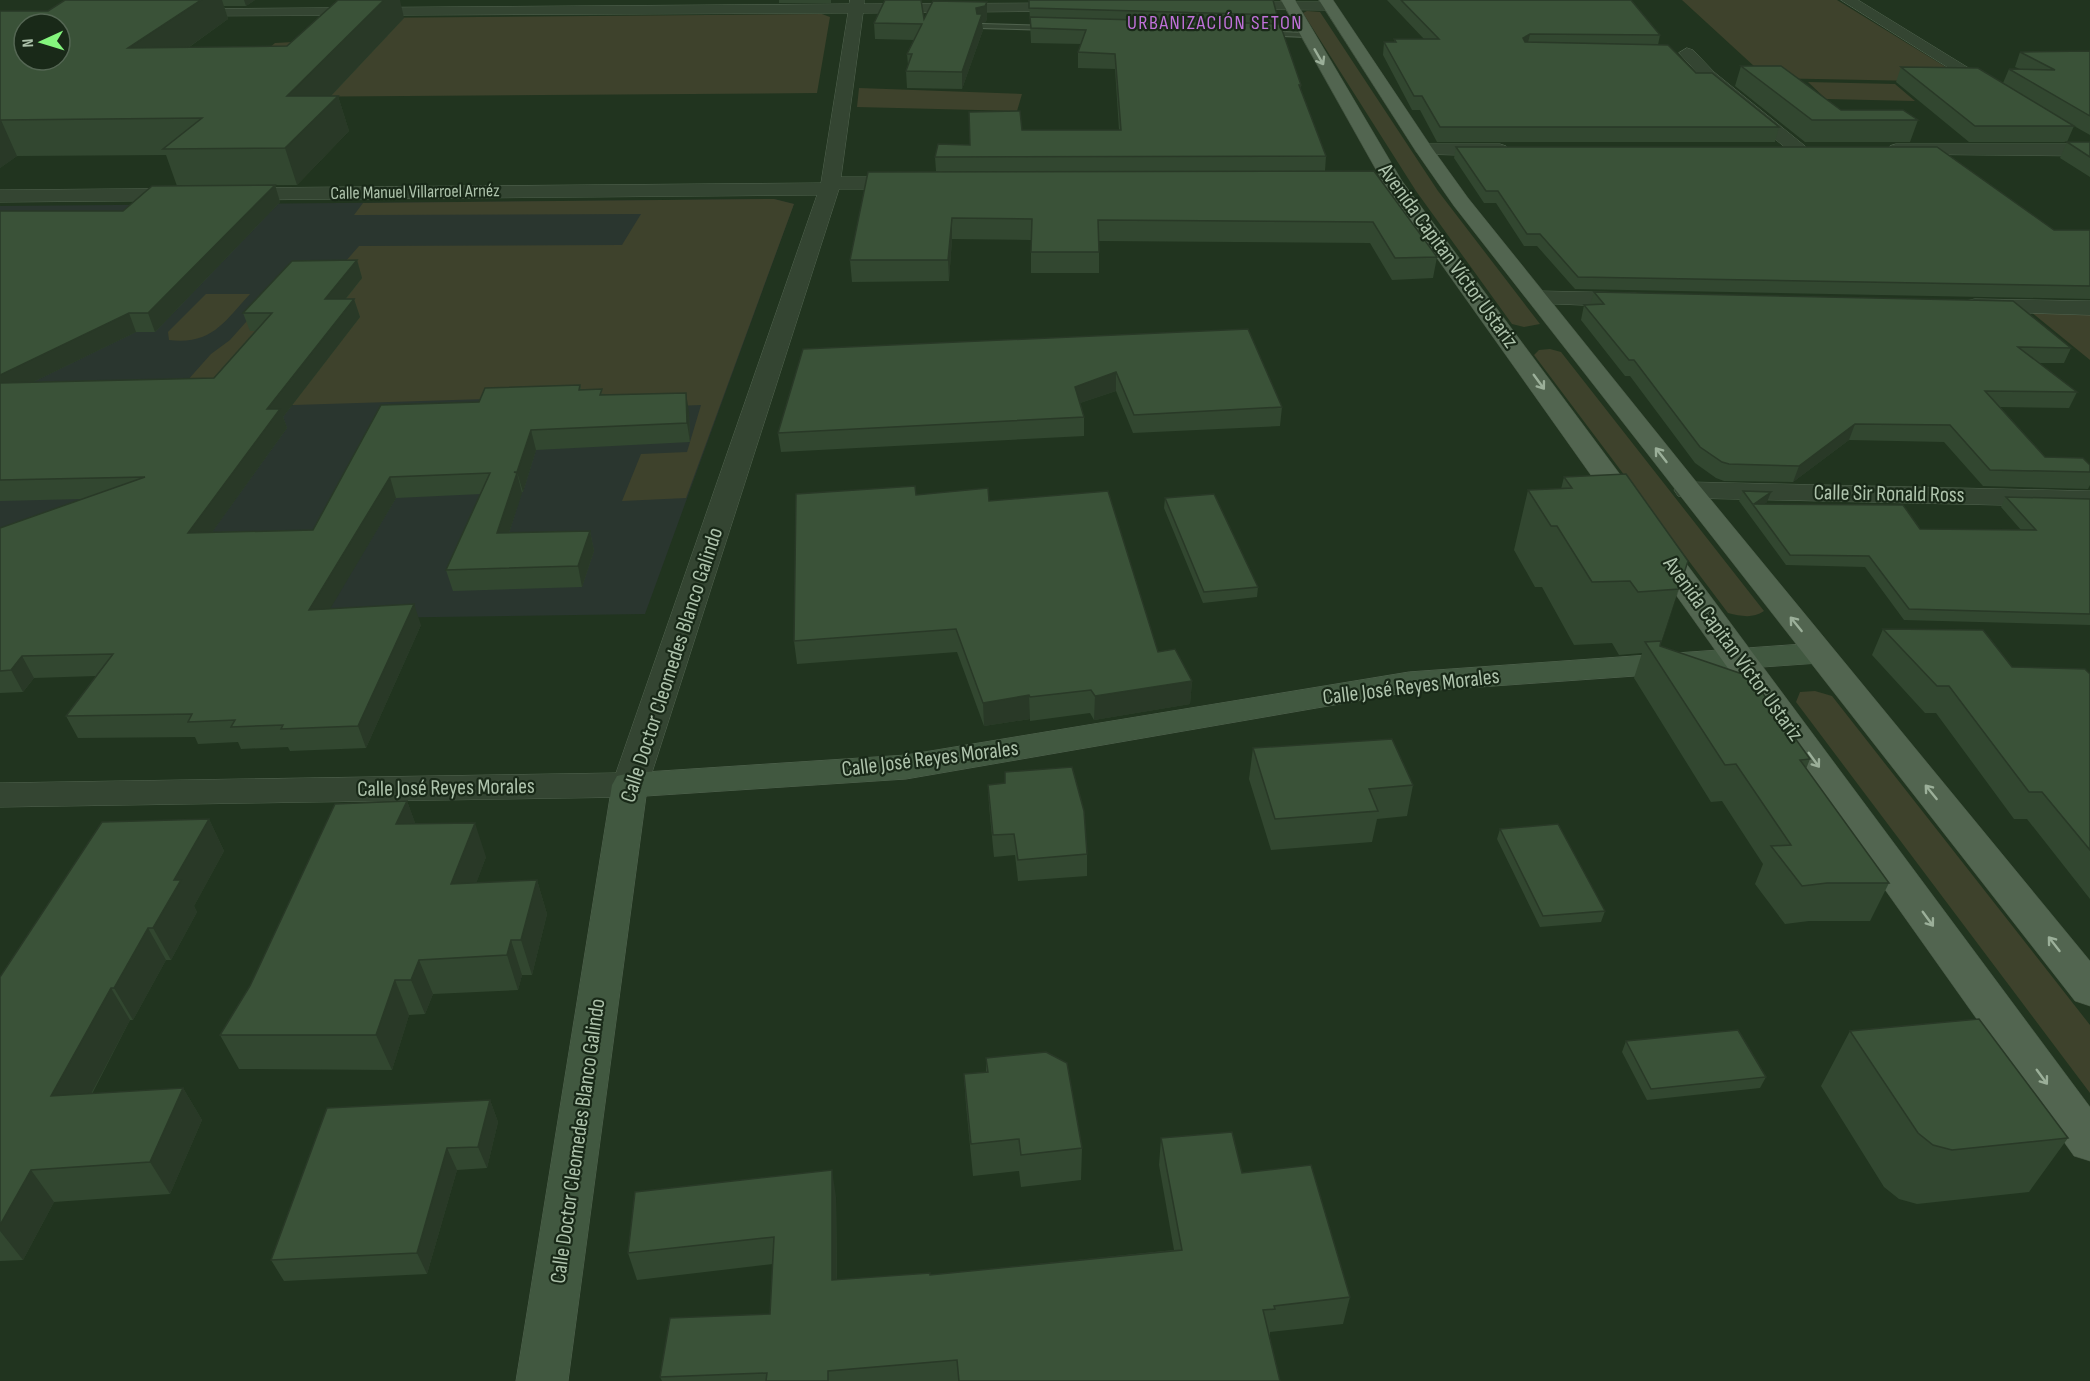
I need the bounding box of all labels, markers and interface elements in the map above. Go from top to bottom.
district label: URBANIZACIÓN SETON [1127,11,1303,35]
north arrow [12,12,72,72]
text: N [19,38,38,48]
one-way arrow [1313,48,1325,65]
street label: Avenida Capitan Víctor Ustariz [1371,158,1524,354]
street label: Calle Manuel Villarroel Arnéz [330,180,500,204]
one-way arrow [1532,374,1545,390]
one-way arrow [1655,448,1667,464]
street label: Calle Sir Ronald Ross [1813,479,1965,509]
street label: Calle Doctor Cleomedes Blanco Galindo [615,524,729,806]
street label: Avenida Capitan Víctor Ustariz [1656,551,1809,747]
one-way arrow [1789,616,1802,632]
street label: Calle José Reyes Morales [1321,663,1501,711]
street label: Calle José Reyes Morales [840,735,1020,783]
one-way arrow [1808,752,1820,768]
street label: Calle José Reyes Morales [357,773,535,803]
one-way arrow [1925,784,1938,800]
one-way arrow [1922,910,1934,926]
one-way arrow [2047,937,2060,953]
street label: Calle Doctor Cleomedes Blanco Galindo [545,997,611,1285]
one-way arrow [2036,1068,2049,1084]

